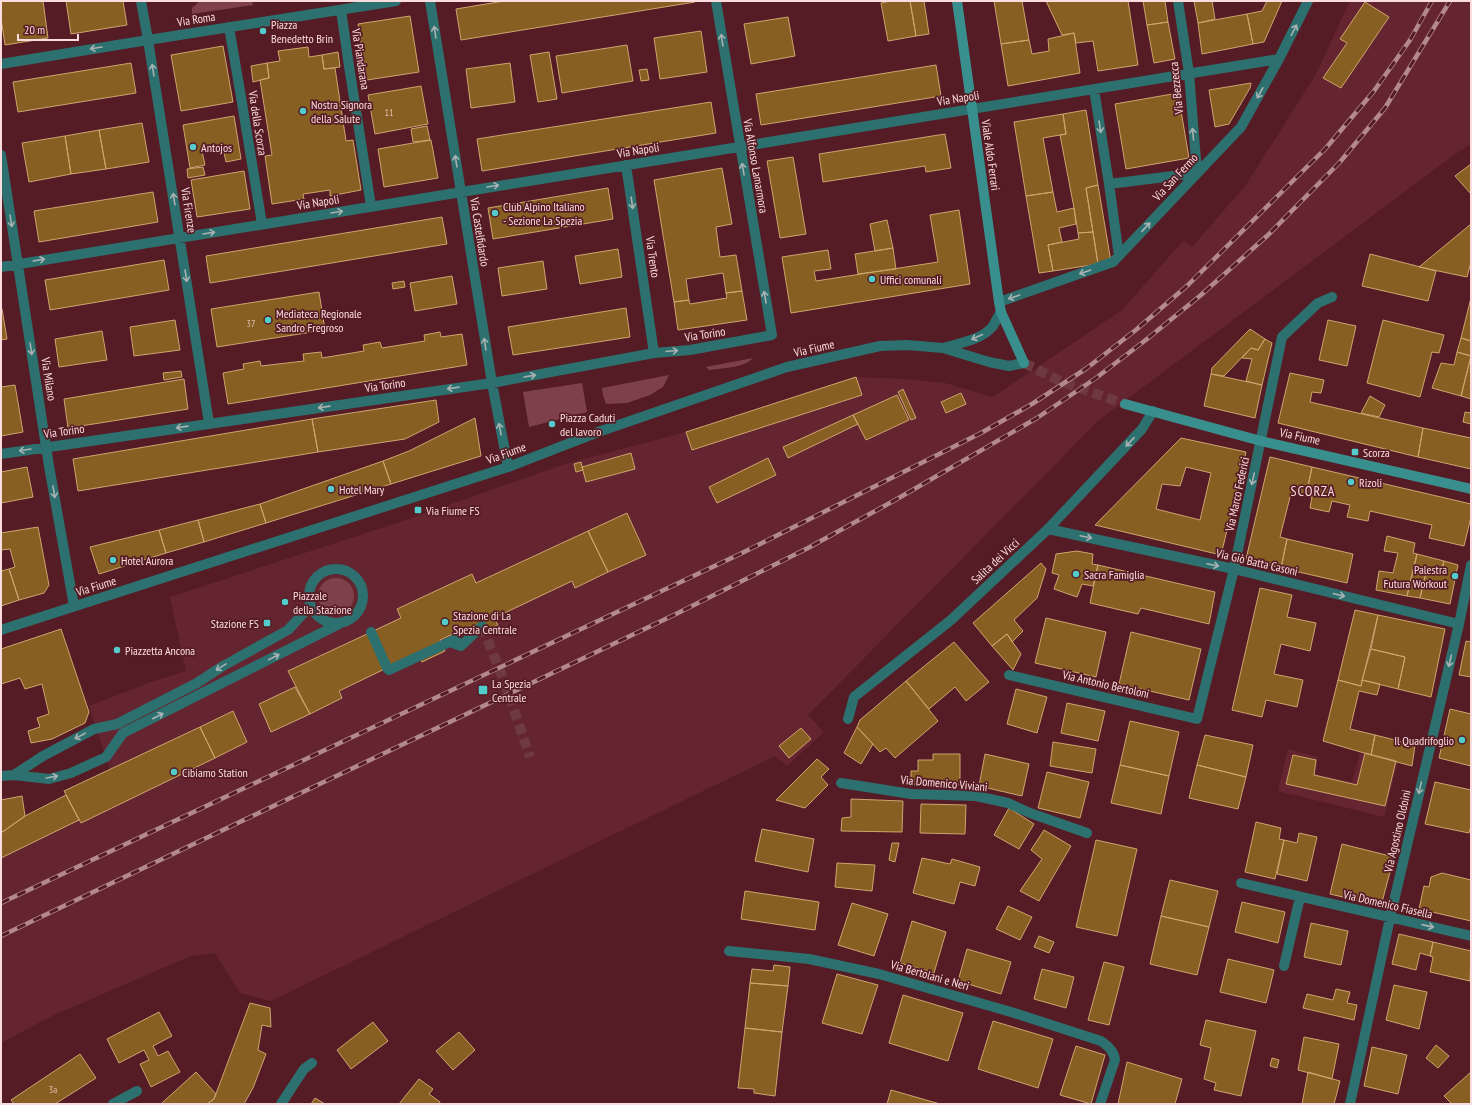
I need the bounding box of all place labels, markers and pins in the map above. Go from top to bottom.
place label: Piazza Benedetto Brin [271,17,333,46]
marker: Piazza Benedetto Brin [258,26,268,36]
place label: Nostra Signora della Salute [311,97,372,126]
marker: Nostra Signora della Salute [298,106,308,116]
place label: Antojos [201,140,232,155]
marker: Antojos [188,142,198,152]
place label: Club Alpino Italiano - Sezione La Spezia [503,199,585,228]
marker: Club Alpino Italiano - Sezione La Spezia [490,208,500,218]
place label: Uffici comunali [880,272,942,287]
marker: Uffici comunali [867,274,877,284]
place label: Mediateca Regionale Sandro Fregroso [276,306,362,335]
marker: Mediateca Regionale Sandro Fregroso [263,315,273,325]
place label: Piazza Caduti del lavoro [560,410,615,439]
marker: Piazza Caduti del lavoro [547,419,557,429]
place label: Scorza [1363,445,1390,460]
marker: Scorza [1350,447,1360,457]
place label: Rizoli [1359,475,1382,490]
marker: Rizoli [1346,477,1356,487]
place label: Hotel Mary [339,482,385,497]
marker: Hotel Mary [326,484,336,494]
place label: Via Fiume FS [425,503,480,518]
marker: Via Fiume FS [413,505,423,515]
place label: Hotel Aurora [121,553,173,568]
marker: Hotel Aurora [108,555,118,565]
place label: Palestra Futura Workout [1384,562,1448,591]
place label: Sacra Famiglia [1084,567,1145,582]
marker: Sacra Famiglia [1071,569,1081,579]
marker: Palestra Futura Workout [1450,571,1460,581]
place label: Piazzale della Stazione [293,588,352,617]
marker: Piazzale della Stazione [280,597,290,607]
place label: Stazione di La Spezia Centrale [453,608,517,637]
place label: Stazione FS [211,616,259,631]
marker: Stazione di La Spezia Centrale [440,617,450,627]
marker: Stazione FS [262,618,272,628]
place label: Piazzetta Ancona [125,643,195,658]
marker: Piazzetta Ancona [112,645,122,655]
place label: La Spezia Centrale [492,676,531,705]
marker: La Spezia Centrale [477,684,489,696]
place label: Il Quadrifoglio [1394,733,1454,748]
marker: Il Quadrifoglio [1457,735,1467,745]
place label: Cibiamo Station [182,765,248,780]
marker: Cibiamo Station [169,767,179,777]

